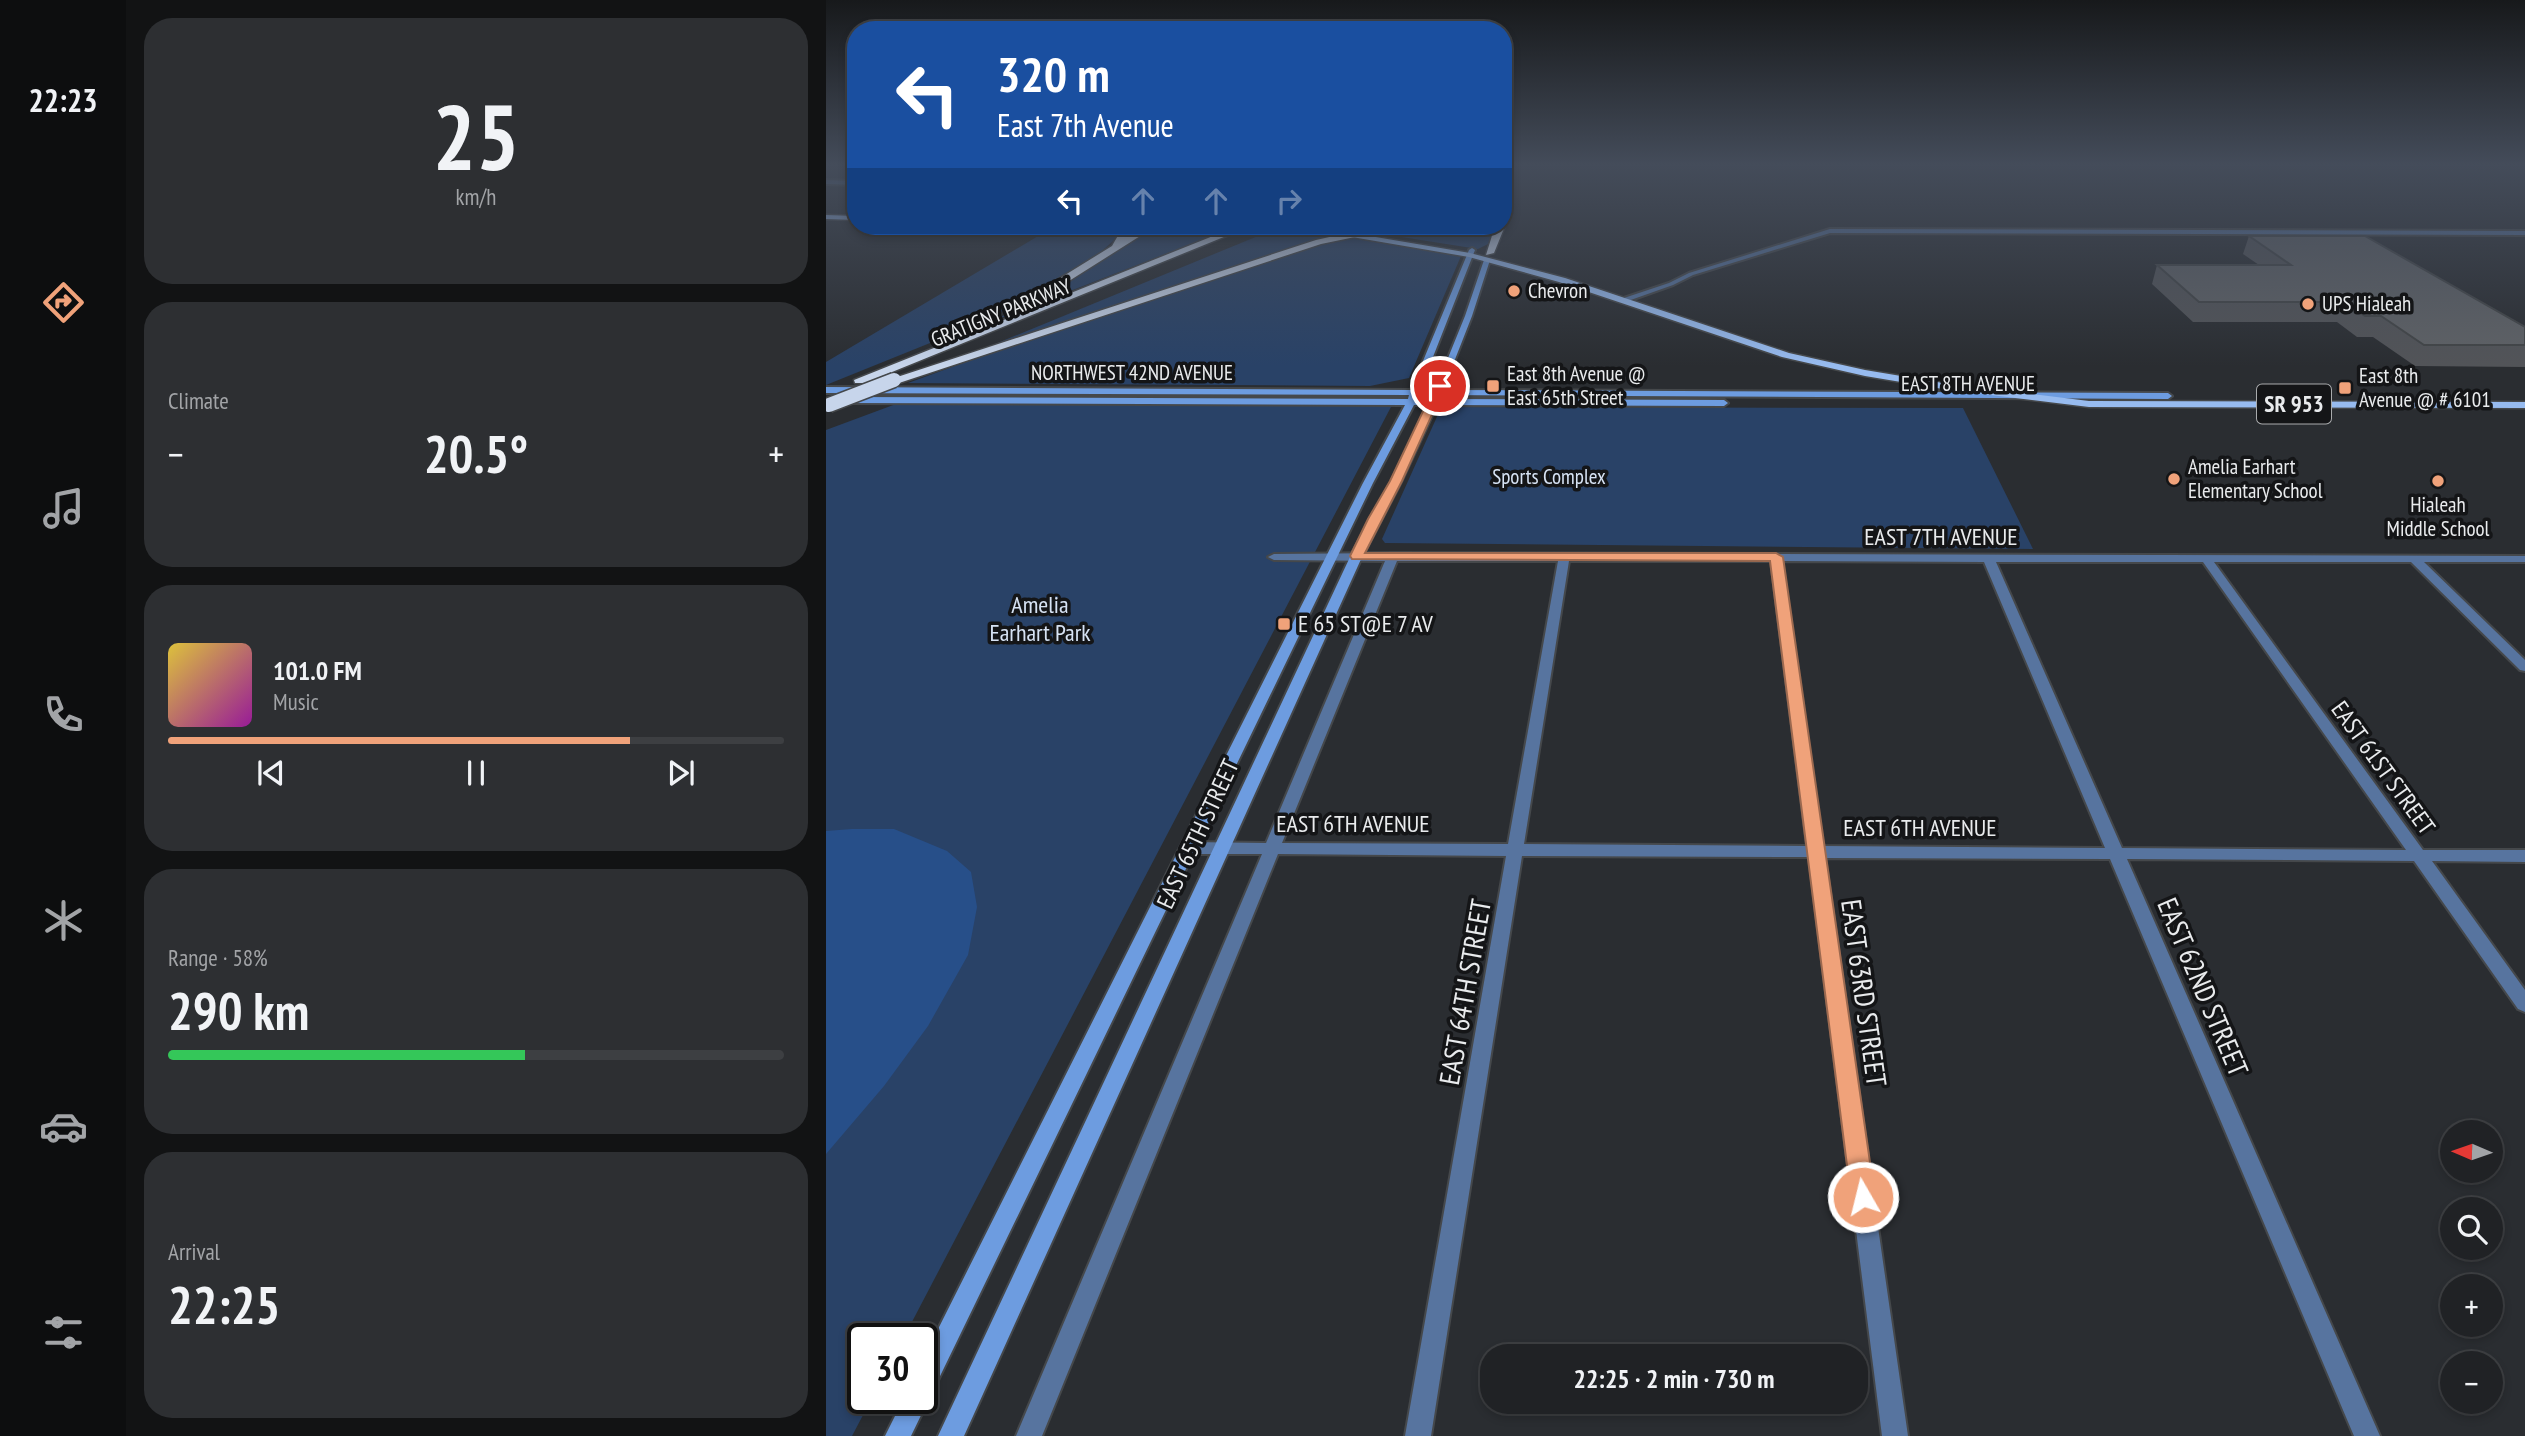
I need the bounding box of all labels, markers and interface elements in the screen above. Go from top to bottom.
text: 320 m [997,42,1110,106]
icon: left [882,49,973,140]
text: 25 [433,77,520,195]
text: 22:23 [28,79,98,121]
text: East 7th Avenue [997,104,1174,146]
text: km/h [456,182,496,211]
icon: left [1051,182,1089,220]
icon: ahead [1124,182,1162,220]
icon: ahead [1197,182,1235,220]
icon: right [1270,182,1308,220]
street label: GRATIGNY PARKWAY [927,272,1075,353]
place label: Chevron [1528,277,1587,304]
icon: directions [39,278,88,327]
marker: Chevron [1506,283,1522,299]
place label: UPS Hialeah [2322,290,2411,317]
marker: UPS Hialeah [2300,296,2316,312]
pin [1410,356,1470,416]
street label: NORTHWEST 42ND AVENUE [1031,359,1233,386]
place label: East 8th Avenue @ East 65th Street [1507,360,1646,411]
place label: East 8th Avenue @ # 6101 [2359,362,2491,413]
icon: arrive [1421,367,1459,405]
street label: EAST 8TH AVENUE [1901,370,2035,397]
marker: East 8th Avenue @ East 65th Street [1485,378,1501,394]
marker: East 8th Avenue @ # 6101 [2337,380,2353,396]
road number: SR 953 [2257,384,2331,424]
text: Climate [168,386,229,415]
text: 20.5° [424,420,528,487]
text: − [168,429,184,478]
text: + [768,429,784,478]
place label: Amelia Earhart Elementary School [2188,453,2323,504]
park label: Sports Complex [1492,463,1606,490]
marker: Amelia Earhart Elementary School [2166,471,2182,487]
marker: Hialeah Middle School [2430,473,2446,489]
icon: music [39,484,88,533]
place label: Hialeah Middle School [2387,491,2490,542]
street label: EAST 7TH AVENUE [1864,521,2018,552]
park label: Amelia Earhart Park [989,589,1091,648]
place label: E 65 ST@E 7 AV [1298,608,1434,639]
marker: E 65 ST@E 7 AV [1276,616,1292,632]
text: 101.0 FM [273,654,362,687]
text: Music [273,687,319,716]
icon: phone [39,690,88,739]
street label: EAST 61ST STREET [2325,695,2442,841]
icon: previous [252,754,290,792]
icon: pause [457,754,495,792]
icon: next [662,754,700,792]
street label: EAST 65TH STREET [1149,754,1246,913]
street label: EAST 6TH AVENUE [1276,808,1430,839]
street label: EAST 6TH AVENUE [1843,812,1997,843]
street label: EAST 62ND STREET [2149,892,2258,1082]
icon: climate [39,896,88,945]
street label: EAST 64TH STREET [1430,896,1499,1088]
street label: EAST 63RD STREET [1833,897,1896,1089]
text: Range · 58% [168,943,268,972]
text: 290 km [168,977,309,1044]
icon: car [39,1102,88,1151]
north arrow [2440,1120,2502,1183]
map controls [2440,1120,2503,1414]
position arrow [1826,1160,1900,1234]
button: search [2440,1197,2503,1260]
text: Arrival [168,1237,220,1266]
text: 22:25 [168,1271,280,1338]
button: + [2440,1274,2503,1337]
icon: filters [39,1308,88,1357]
speed limit sign: 30 [847,1323,938,1414]
button: − [2440,1351,2503,1414]
text: 22:25 · 2 min · 730 m [1574,1362,1774,1395]

